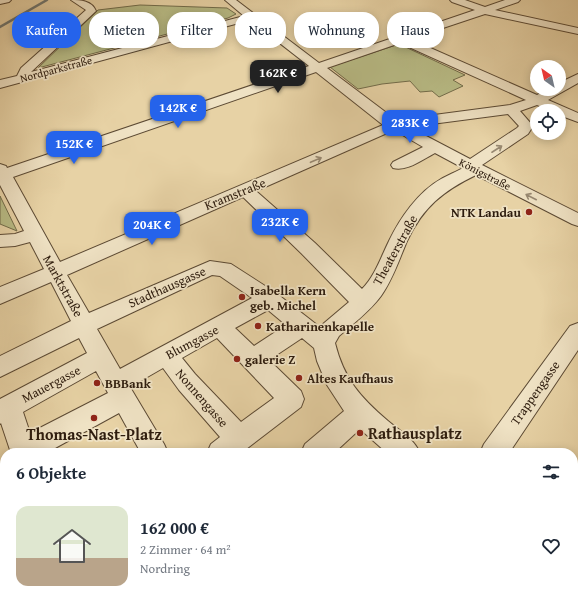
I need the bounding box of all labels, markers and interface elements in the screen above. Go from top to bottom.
chip: Kaufen [12,12,81,48]
chip: Mieten [89,12,159,48]
chip: Filter [167,12,227,48]
chip: Neu [235,12,286,48]
chip: Wohnung [294,12,379,48]
chip: Haus [387,12,444,48]
street label: Nordparkstraße [18,52,94,86]
pin: 162K € [245,60,311,94]
north arrow [530,60,566,96]
map controls [530,60,566,140]
text: 162K € [259,63,297,82]
pin: 142K € [145,95,211,129]
text: 142K € [159,98,197,117]
button: locate [530,104,566,140]
pin: 283K € [377,110,443,144]
text: 283K € [391,113,429,132]
pin: 152K € [41,131,107,165]
text: 152K € [55,134,93,153]
one-way arrow [491,144,503,152]
street label: Königstraße [456,154,514,194]
one-way arrow [309,156,321,163]
street label: Kramstraße [202,173,268,215]
one-way arrow [526,193,538,200]
place label: NTK Landau [451,203,522,222]
marker: NTK Landau [524,207,534,217]
pin: 232K € [247,209,313,243]
street label: Theaterstraße [368,211,422,289]
pin: 204K € [119,212,185,246]
text: 232K € [261,212,299,231]
text: 204K € [133,215,171,234]
street label: Marktstraße [38,252,88,320]
street label: Stadthausgasse [125,261,209,313]
place label: Isabella Kern geb. Michel [250,281,326,315]
marker: Isabella Kern geb. Michel [237,292,247,302]
place label: Katharinenkapelle [266,317,374,336]
street label: Blumgasse [162,320,222,364]
marker: Katharinenkapelle [253,321,263,331]
place label: galerie Z [245,350,295,369]
marker: galerie Z [232,354,242,364]
street label: Trappengasse [506,357,564,429]
street label: Mauergasse [18,361,84,407]
street label: Nonnengasse [171,365,233,431]
place label: Altes Kaufhaus [307,369,394,388]
marker: Altes Kaufhaus [294,373,304,383]
place label: BBBank [105,374,151,393]
marker: BBBank [92,378,102,388]
marker: Thomas-Nast-Platz [89,413,99,423]
place label: Rathausplatz [368,421,462,445]
place label: Thomas-Nast-Platz [26,422,162,446]
marker: Rathausplatz [355,428,365,438]
text: 6 Objekte [16,460,86,485]
icon: filters [540,461,562,483]
text: 162 000 € [140,515,209,540]
icon: home [48,522,96,570]
icon: heart [540,535,562,557]
text: 2 Zimmer · 64 m² [140,540,231,559]
text: Nordring [140,559,190,578]

